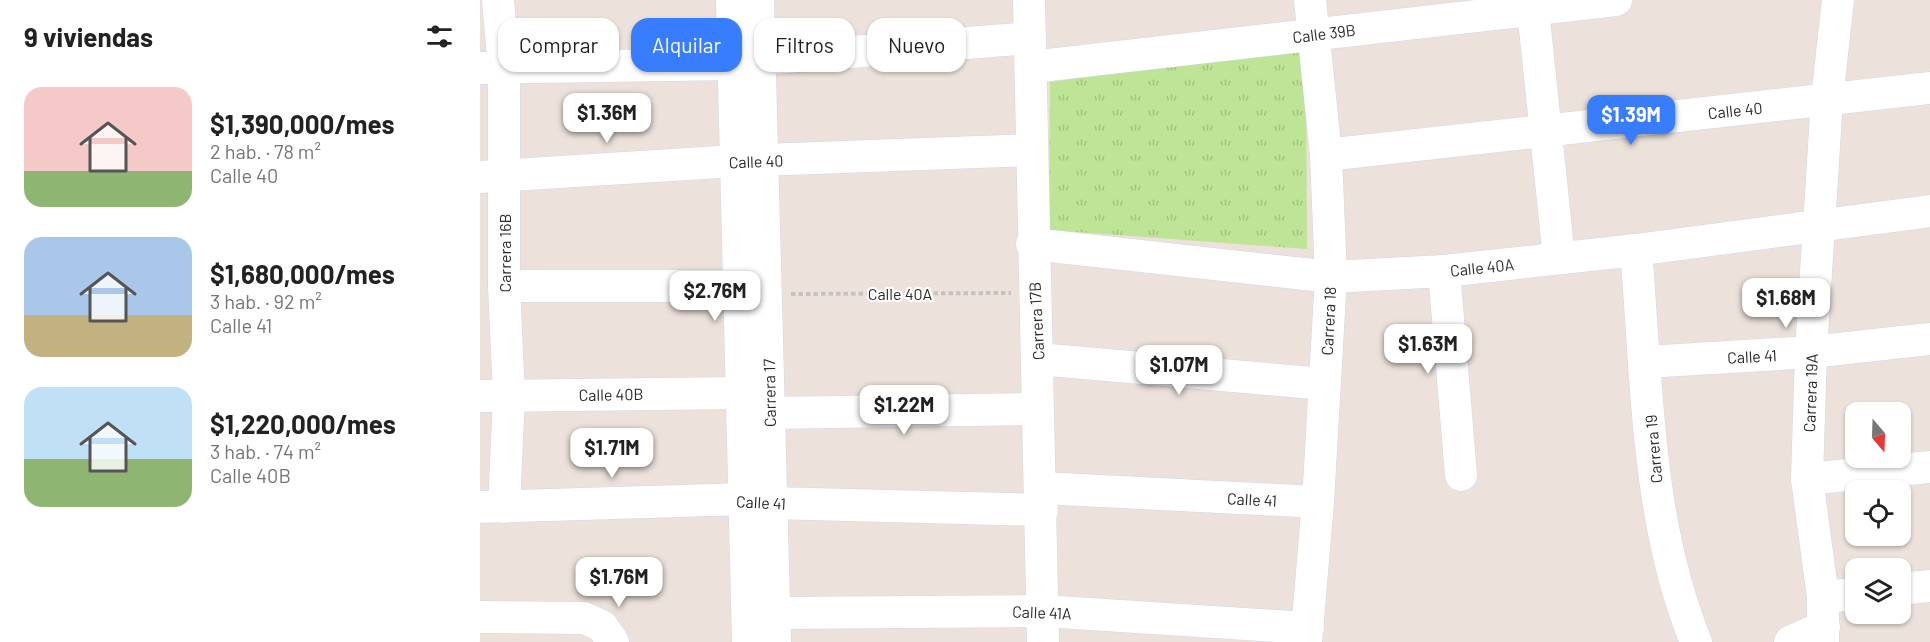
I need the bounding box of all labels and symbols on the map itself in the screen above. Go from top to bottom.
street label: Calle 39B [1291,20,1357,46]
pin: $1.36M [558,93,656,144]
pin: $1.39M [1582,95,1680,146]
street label: Calle 40 [1707,98,1763,122]
street label: Calle 40 [728,151,784,171]
street label: Carrera 16B [495,214,514,292]
street label: Calle 40A [1449,254,1515,280]
pin: $2.76M [666,271,764,322]
pin: $1.68M [1737,278,1835,329]
street label: Carrera 17B [1024,281,1048,361]
street label: Calle 40A [868,284,933,303]
street label: Carrera 18 [1317,286,1339,356]
pin: $1.63M [1379,324,1477,375]
pin: $1.07M [1130,345,1228,396]
street label: Calle 41 [1727,345,1777,367]
street label: Carrera 19A [1799,353,1821,433]
street label: Carrera 17 [759,358,779,427]
street label: Calle 40B [578,384,644,404]
pin: $1.22M [855,385,953,436]
north arrow [1845,402,1911,468]
street label: Carrera 19 [1641,414,1665,484]
pin: $1.71M [563,428,661,479]
street label: Calle 41 [1227,488,1277,510]
street label: Calle 41 [736,491,786,513]
pin: $1.76M [570,557,668,608]
street label: Calle 41A [1012,601,1072,623]

